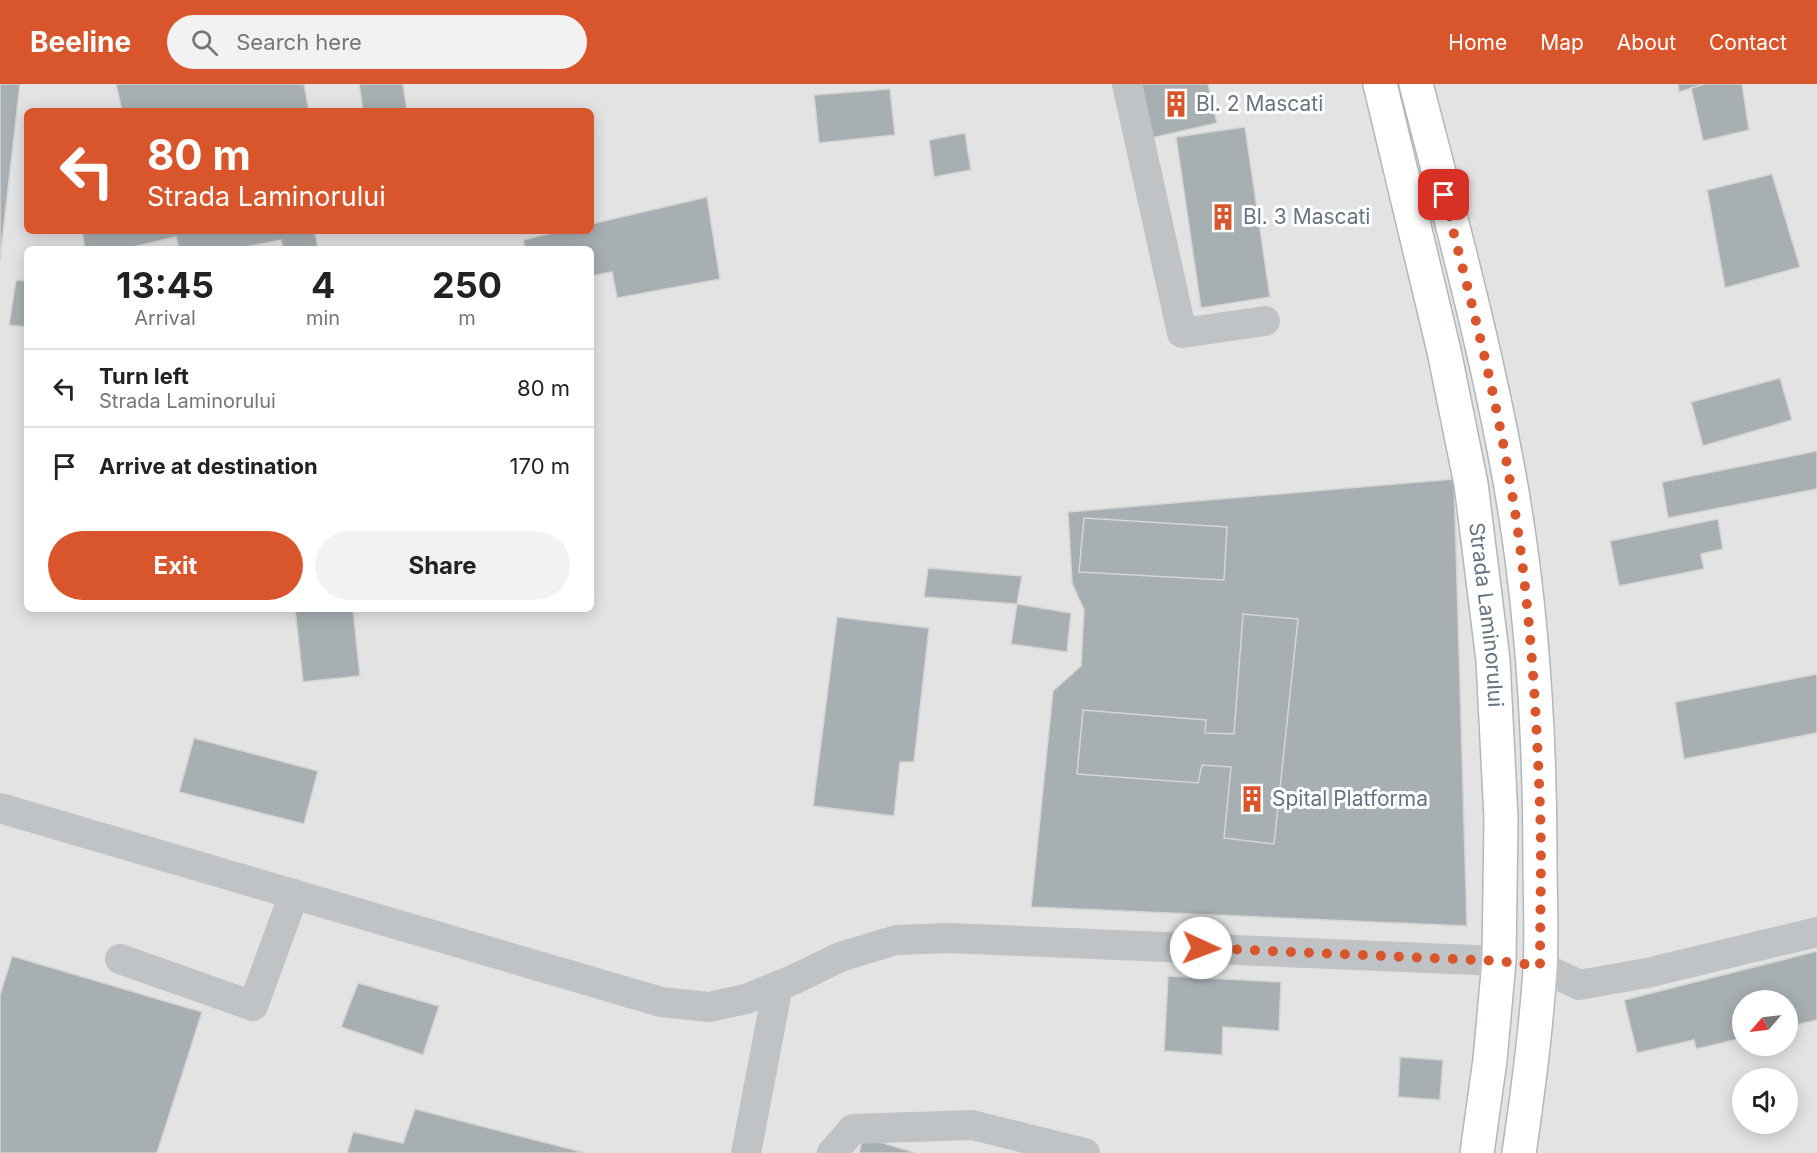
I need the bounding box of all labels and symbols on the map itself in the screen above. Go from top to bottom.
building icon: Bl. 2 Mascati [1161,89,1191,119]
place label: Bl. 2 Mascati [1196,91,1323,116]
pin [1418,169,1469,220]
building icon: Bl. 3 Mascati [1208,202,1238,232]
place label: Bl. 3 Mascati [1243,204,1370,229]
street label: Strada Laminorului [1464,521,1508,708]
building icon: Spital Platforma [1237,784,1267,814]
place label: Spital Platforma [1272,786,1428,811]
position arrow [1169,916,1233,980]
north arrow [1732,990,1798,1056]

